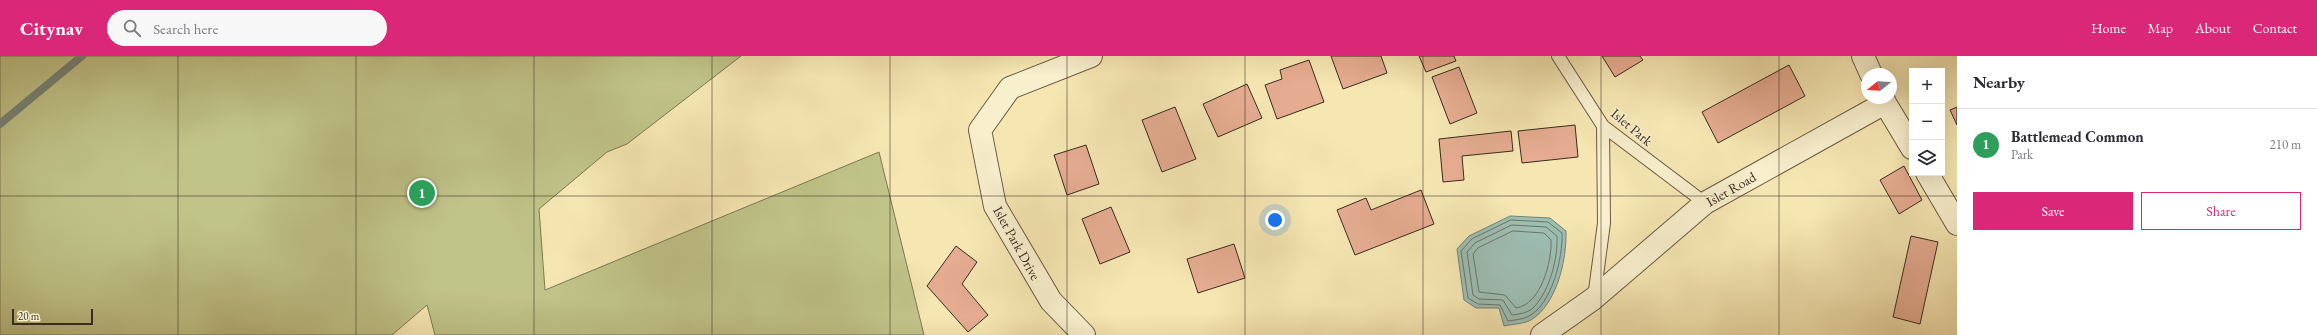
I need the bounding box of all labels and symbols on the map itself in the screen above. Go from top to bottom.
north arrow [1861,68,1897,104]
street label: Islet Park [1607,104,1657,150]
street label: Islet Road [1703,167,1760,210]
pin: 1 [409,178,435,208]
street label: Islet Park Drive [989,203,1045,284]
your location [1265,210,1285,230]
scale bar [12,307,93,326]

